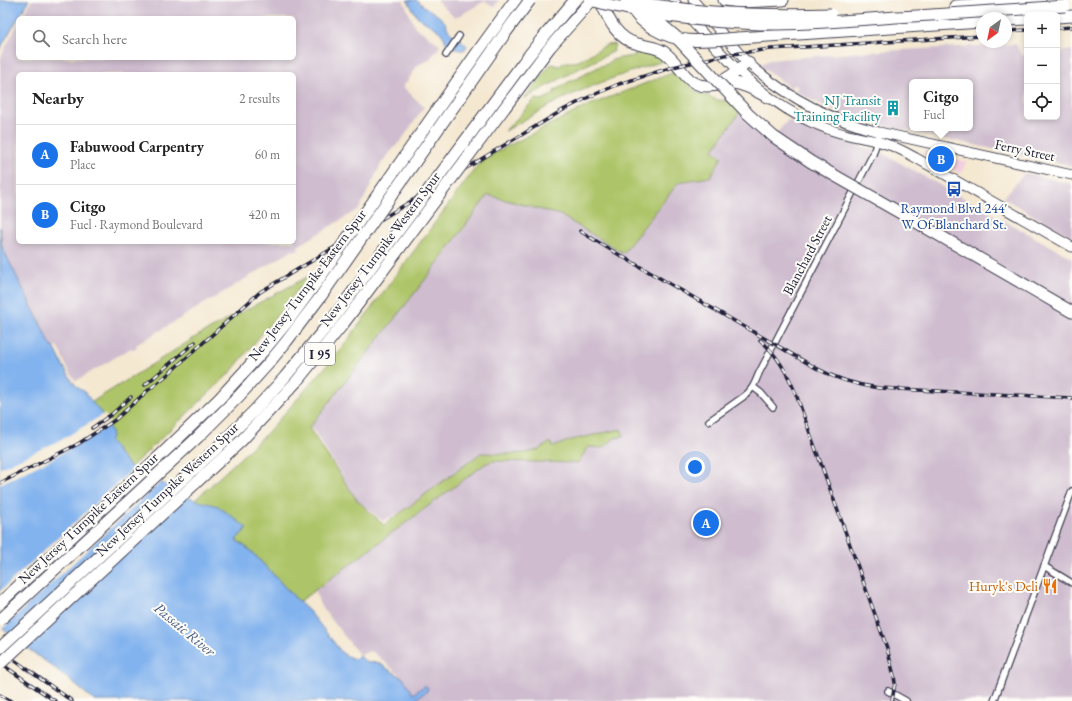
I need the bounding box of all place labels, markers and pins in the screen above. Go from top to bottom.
place label: NJ Transit Training Facility [793,91,882,125]
building icon: NJ Transit Training Facility [884,99,902,117]
pin: B [928,144,954,174]
bus stop icon: Raymond Blvd 244' W Of Blanchard St. [945,180,963,198]
place label: Raymond Blvd 244' W Of Blanchard St. [901,199,1007,233]
pin: A [693,508,719,538]
place label: Huryk's Deli [969,577,1039,595]
restaurant icon: Huryk's Deli [1041,577,1059,595]

